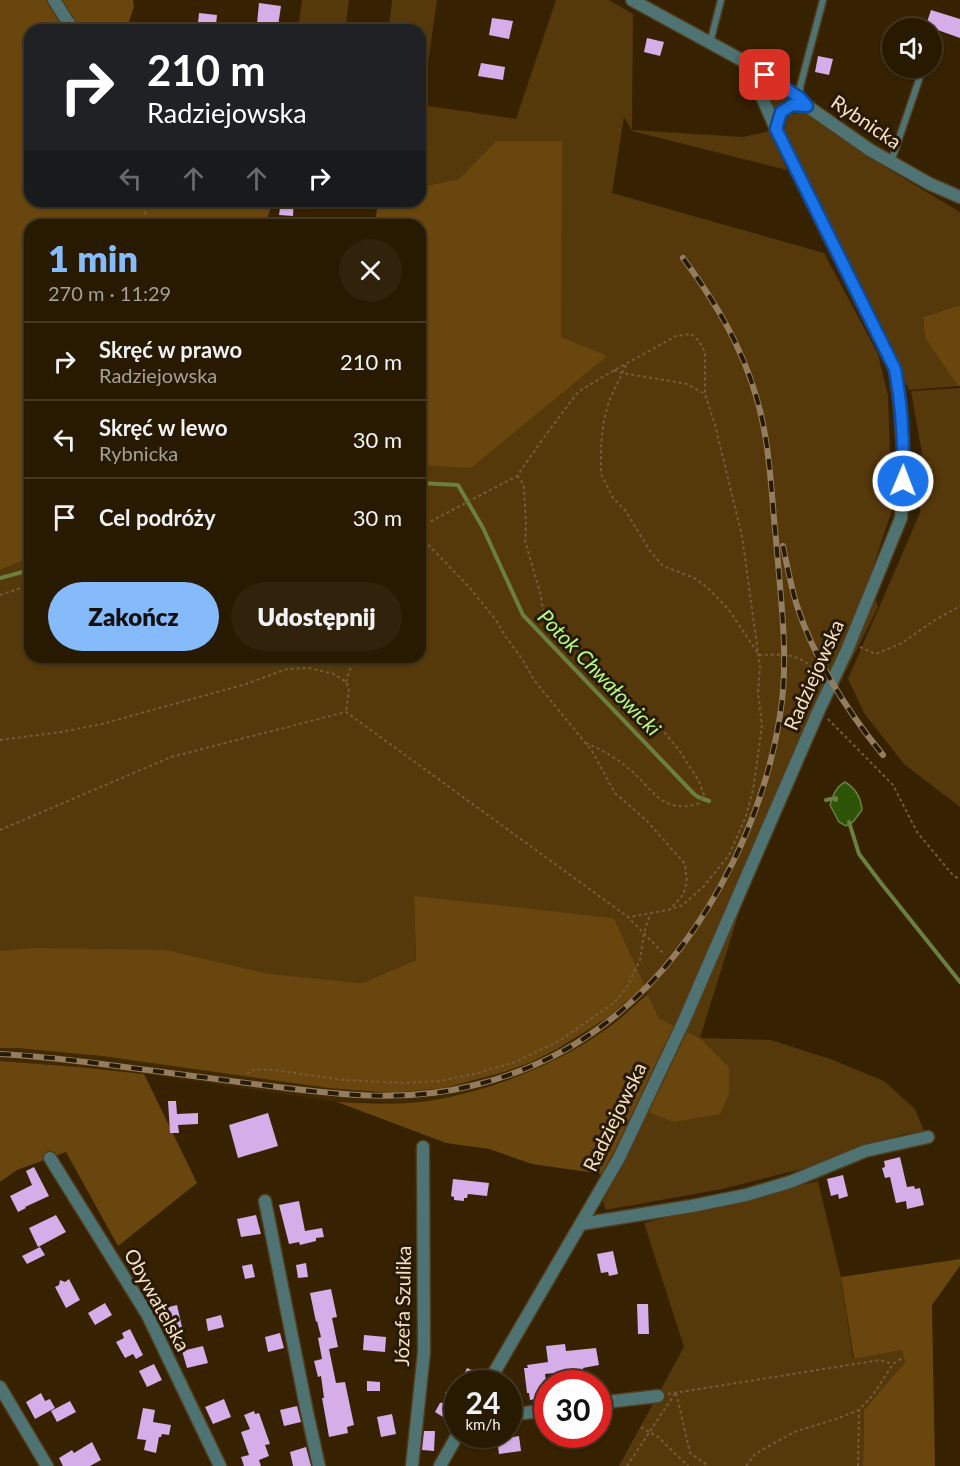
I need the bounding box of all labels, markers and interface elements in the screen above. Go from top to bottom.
map controls [882,18,942,78]
button: sound [882,18,942,78]
text: 210 m [147,45,265,95]
icon: right [48,48,126,126]
pin [739,49,790,100]
icon: arrive [748,58,781,91]
street label: Rybnicka [827,89,906,153]
text: Radziejowska [147,96,307,129]
icon: left [114,162,147,195]
icon: ahead [177,162,210,195]
icon: ahead [240,162,273,195]
icon: right [303,162,336,195]
text: 1 min [48,236,138,280]
button: close [339,239,402,302]
text: 270 m · 11:29 [48,281,171,305]
text: Skręć w prawo [99,336,242,363]
icon: right [48,345,81,378]
text: 210 m [340,348,402,375]
text: Radziejowska [99,363,217,387]
text: Skręć w lewo [99,414,228,441]
icon: left [48,423,81,456]
text: 30 m [353,426,402,453]
text: Rybnicka [99,441,178,465]
position arrow [871,449,935,513]
icon: arrive [48,501,81,534]
text: Cel podróży [99,504,216,531]
text: 30 m [353,504,402,531]
button: Zakończ [48,582,219,651]
button: Udostępnij [231,582,402,651]
water label: Potok Chwałowicki [533,604,667,740]
street label: Radziejowska [778,616,848,734]
street label: Radziejowska [577,1058,651,1175]
street label: Obywatelska [120,1244,196,1355]
street label: Józefa Szulika [389,1245,415,1367]
speed limit sign: 30 [534,1370,612,1448]
text: 24 [466,1384,500,1420]
text: km/h [465,1415,501,1433]

